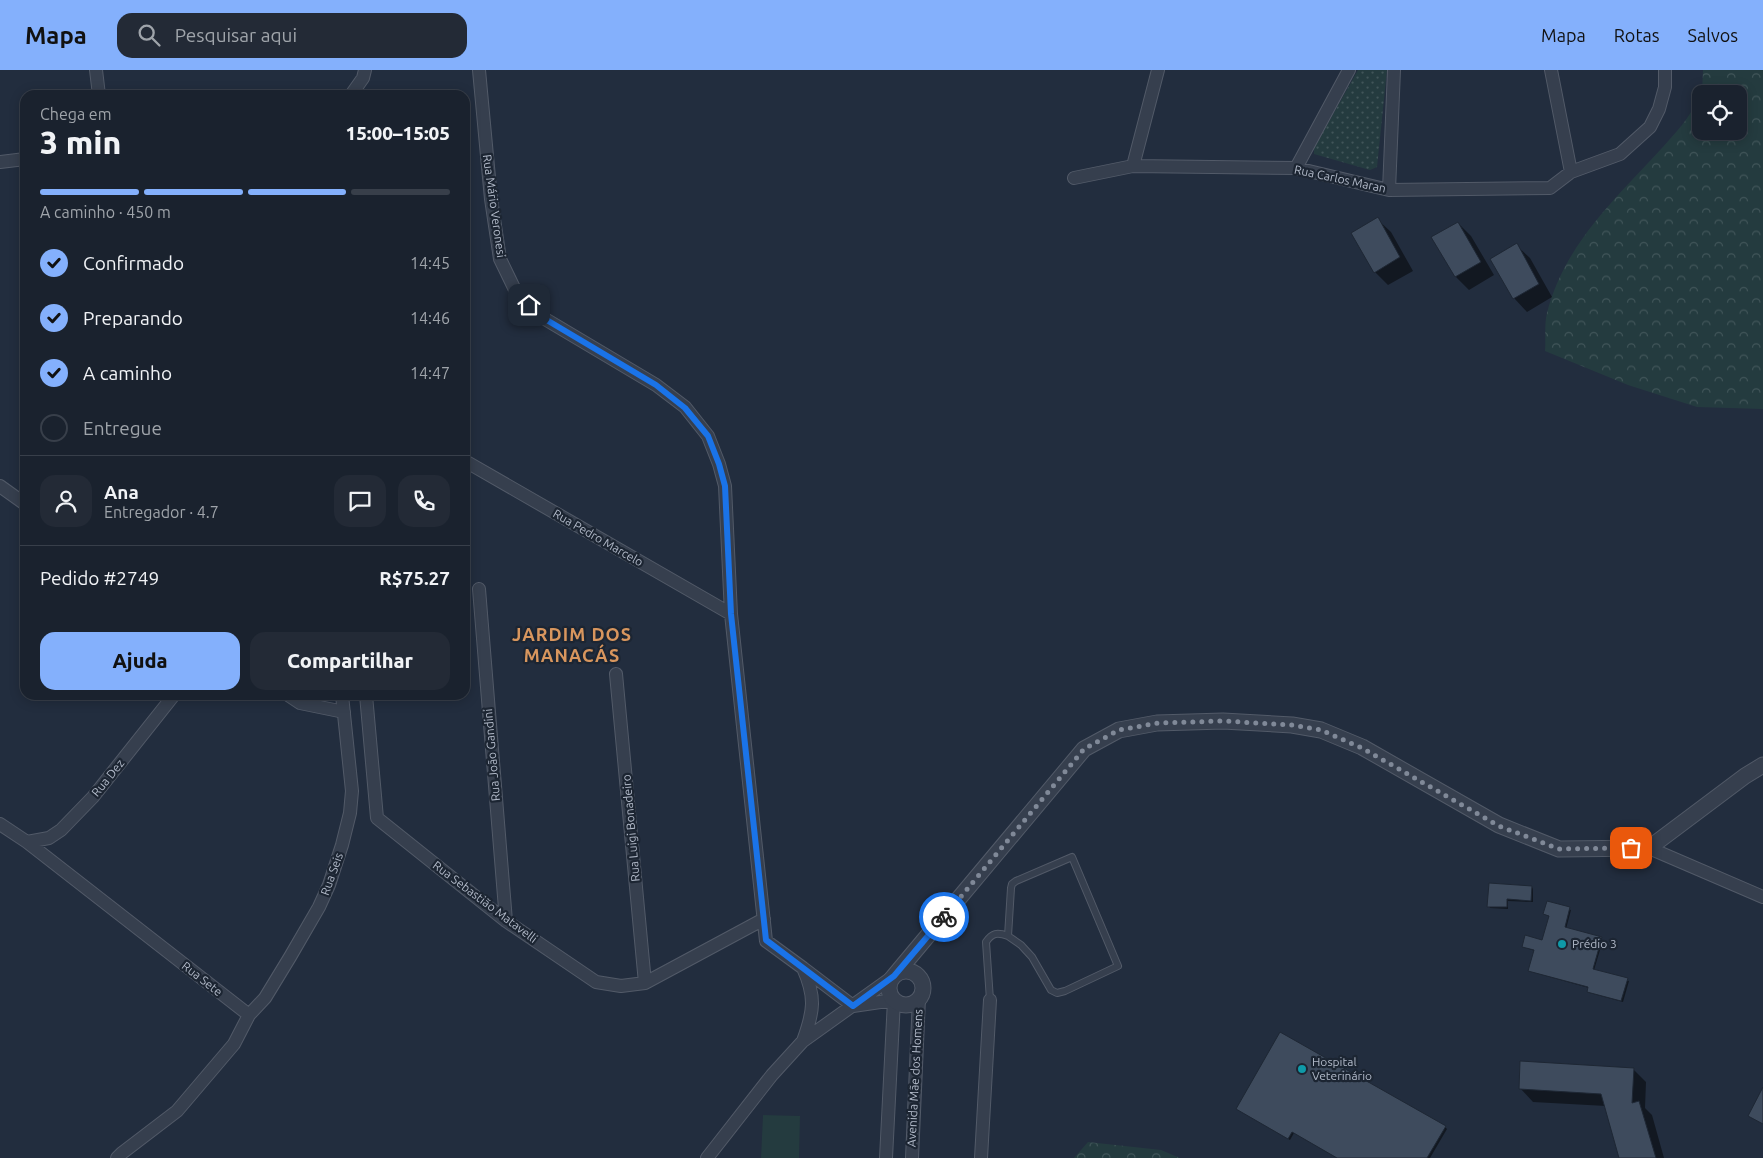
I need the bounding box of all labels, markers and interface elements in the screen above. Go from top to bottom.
search box [117,13,467,58]
icon: search [135,21,163,49]
text: Mapa [25,22,87,49]
text: Pesquisar aqui [175,24,297,46]
text: Mapa [1541,25,1586,45]
text: Rotas [1614,25,1660,45]
text: Salvos [1688,25,1738,45]
map controls [1692,85,1747,140]
button: locate [1692,85,1747,140]
text: Chega em [40,105,112,123]
text: 15:00–15:05 [345,122,450,144]
text: 3 min [40,124,121,160]
street label: Rua Mário Veronesi [481,154,508,258]
street label: Rua Carlos Maran [1293,162,1387,195]
text: A caminho · 450 m [40,203,171,221]
icon: check [40,249,68,277]
text: Confirmado [83,252,184,274]
text: 14:45 [410,254,450,272]
pin [508,284,550,326]
icon: home [515,291,543,319]
icon: check [40,304,68,332]
text: Preparando [83,307,183,329]
text: 14:46 [410,309,450,327]
icon: check [40,359,68,387]
text: A caminho [83,362,172,384]
text: 14:47 [410,364,450,382]
text: Entregue [83,417,162,439]
button: person [40,475,92,527]
button: chat [334,475,386,527]
button: phone [398,475,450,527]
text: Ana [104,481,139,503]
text: Entregador · 4.7 [104,503,219,521]
street label: Rua Pedro Marcelo [551,507,645,569]
text: Pedido #2749 [40,567,159,589]
text: R$75.27 [379,567,450,589]
district label: JARDIM DOS MANACÁS [512,624,632,665]
button: Ajuda [40,632,240,690]
button: Compartilhar [250,632,450,690]
street label: Rua João Gandini [481,708,502,802]
street label: Rua Dez [89,756,127,799]
street label: Rua Luigi Bonadeiro [619,774,642,882]
pin [1610,827,1652,869]
icon: bag [1617,834,1645,862]
street label: Rua Seis [318,851,345,897]
street label: Rua Sebastião Matavelli [431,858,540,945]
courier [919,892,969,942]
icon: bike [930,903,958,931]
place label: Prédio 3 [1572,937,1617,950]
marker: Prédio 3 [1556,938,1568,950]
street label: Rua Sete [180,959,225,998]
street label: Avenida Mãe dos Homens [904,1009,925,1147]
place label: Hospital Veterinário [1312,1055,1372,1082]
marker: Hospital Veterinário [1296,1063,1308,1075]

